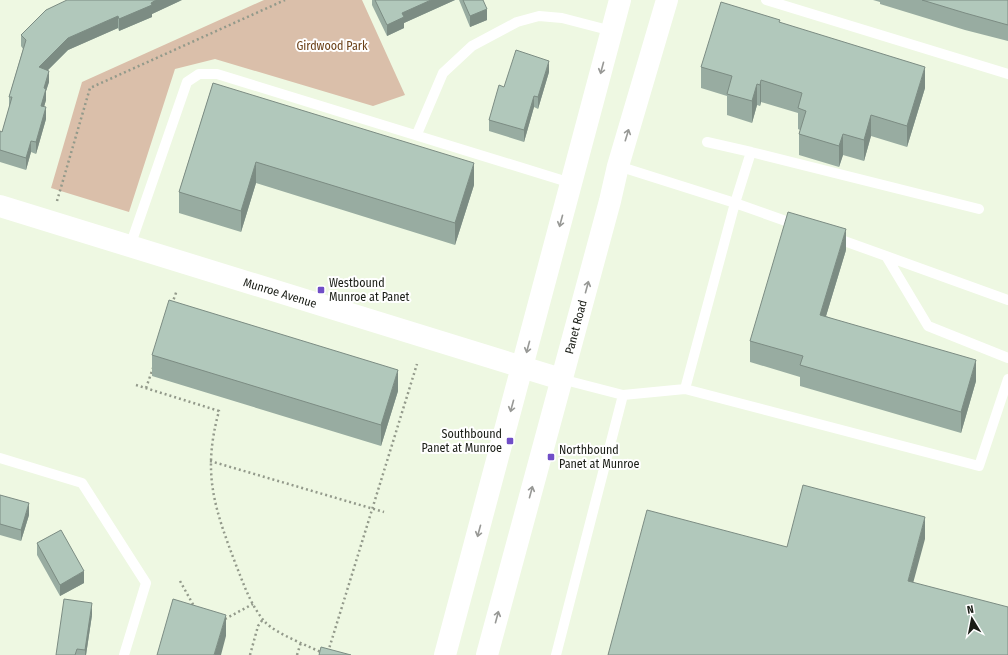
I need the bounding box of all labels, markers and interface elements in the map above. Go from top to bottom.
park label: Girdwood Park [296,39,368,53]
one-way arrow [598,61,605,74]
one-way arrow [624,129,631,142]
one-way arrow [557,214,564,227]
street label: Munroe Avenue [242,275,319,311]
place label: Westbound Munroe at Panet [329,276,409,304]
one-way arrow [583,281,591,294]
marker: Westbound Munroe at Panet [316,285,326,295]
street label: Panet Road [562,298,590,356]
one-way arrow [524,340,531,353]
one-way arrow [508,399,515,412]
place label: Southbound Panet at Munroe [422,427,502,455]
marker: Southbound Panet at Munroe [505,436,515,446]
place label: Northbound Panet at Munroe [559,443,639,471]
marker: Northbound Panet at Munroe [546,452,556,462]
one-way arrow [528,486,535,499]
one-way arrow [474,525,482,538]
north arrow [952,599,992,639]
text: N [966,603,975,617]
one-way arrow [494,611,501,624]

